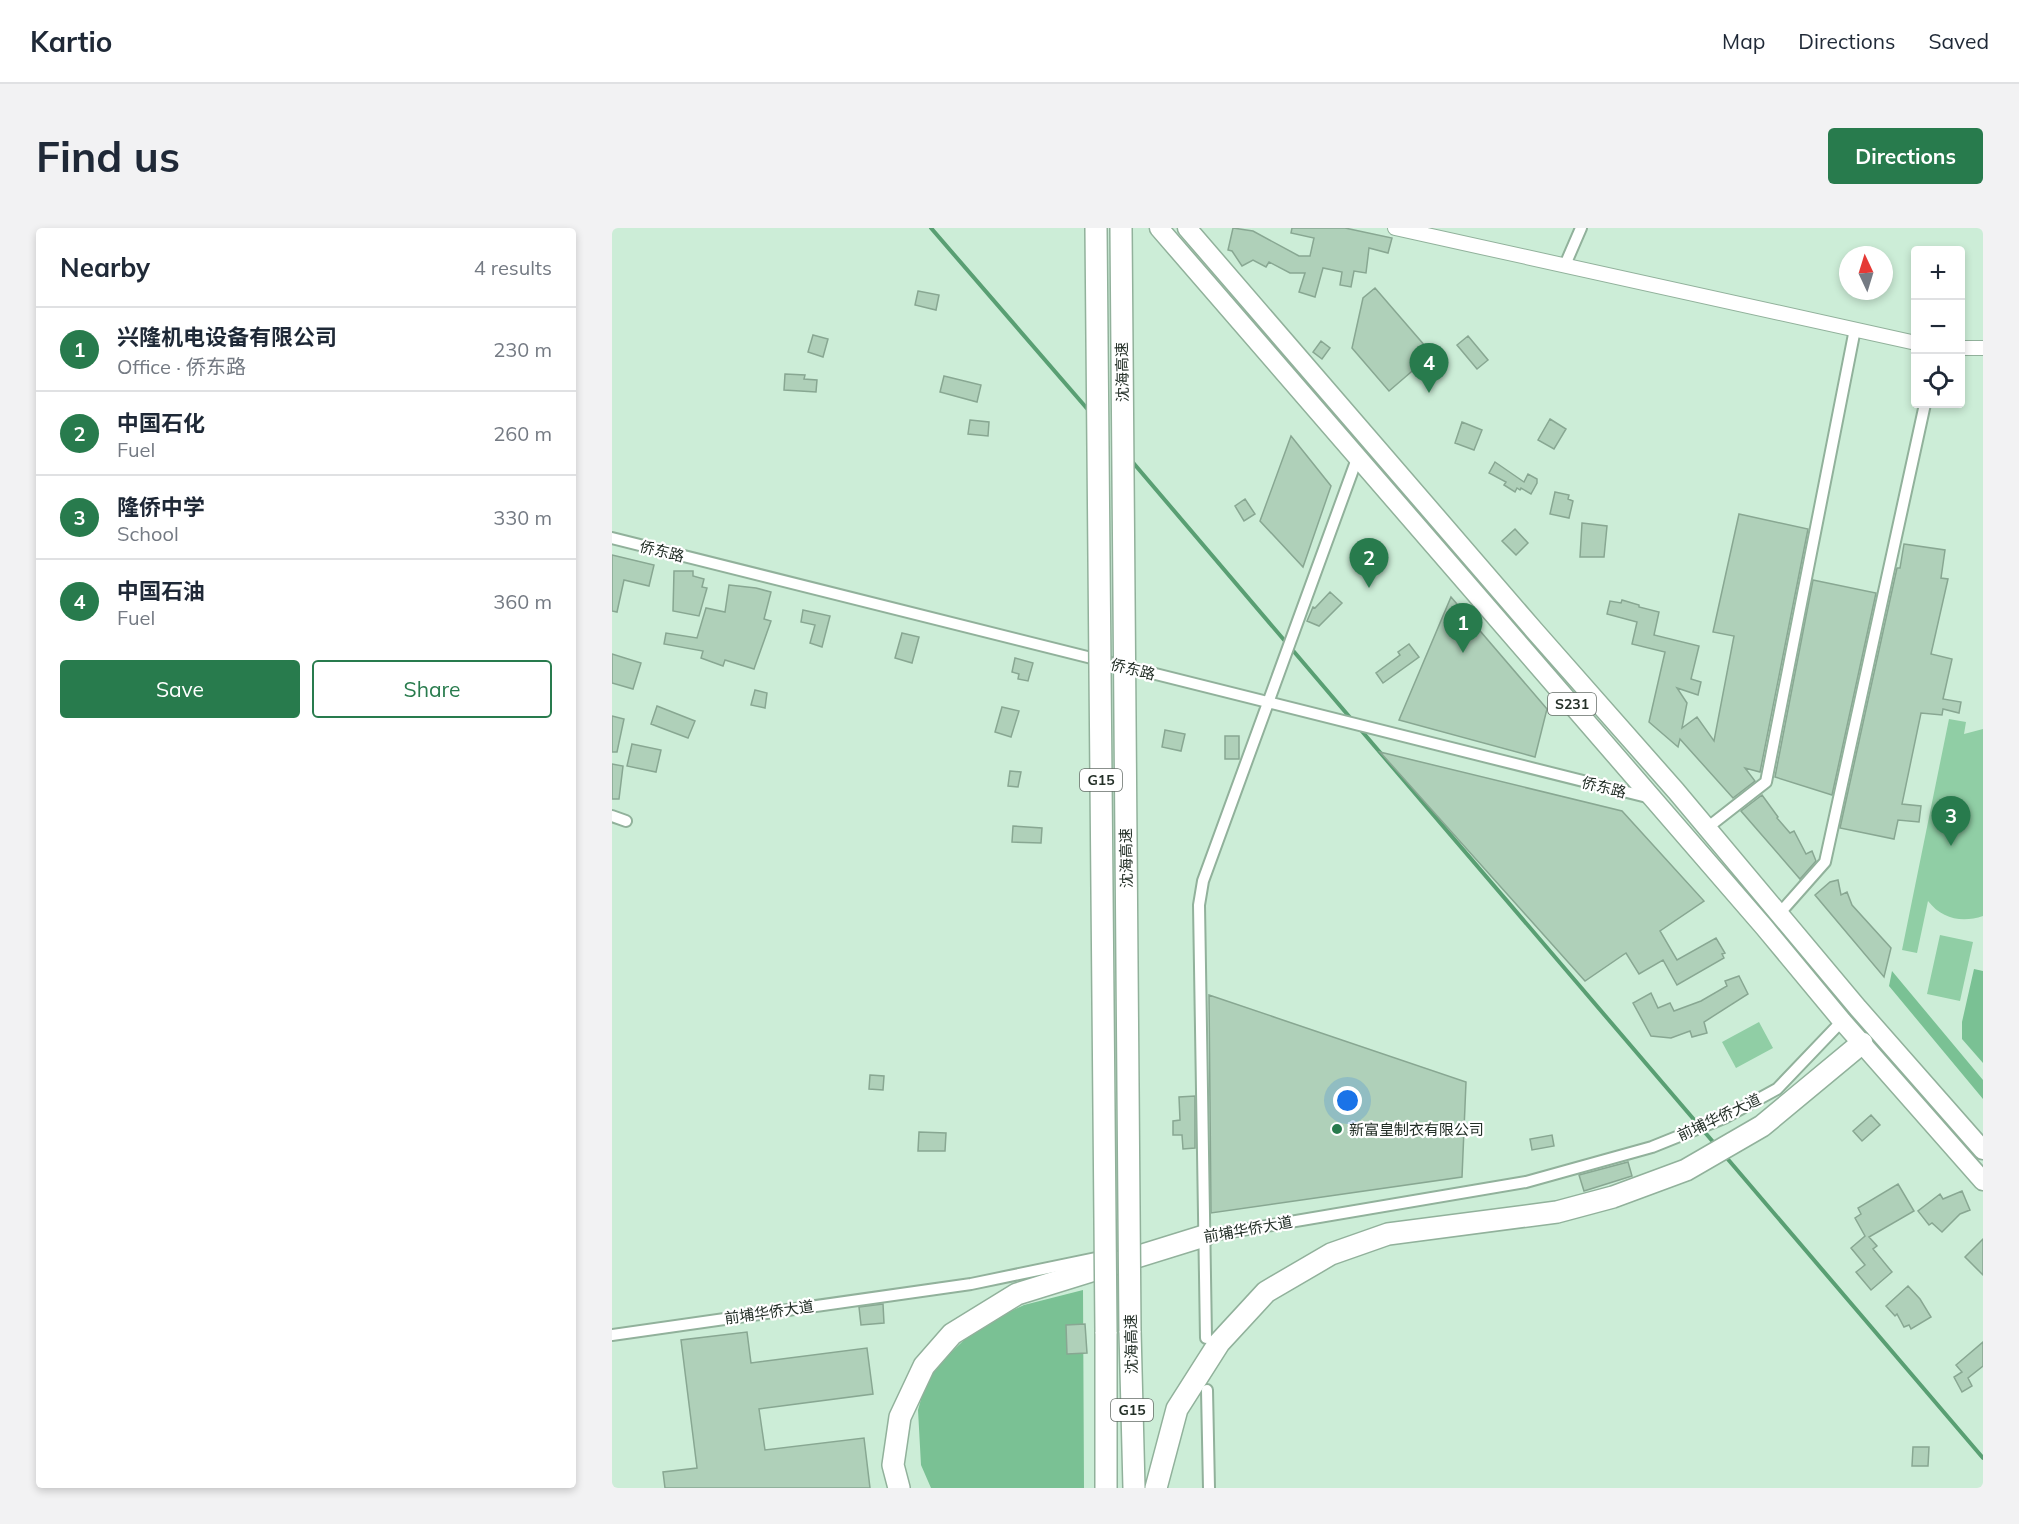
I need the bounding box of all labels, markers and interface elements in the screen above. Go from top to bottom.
text: Kartio [30,24,112,59]
text: Map [1722,28,1765,54]
text: Directions [1798,28,1895,54]
text: Saved [1928,28,1989,54]
button: Directions [1828,128,1983,184]
text: Find us [36,130,180,183]
north arrow [1839,246,1893,300]
map controls [1911,246,1965,408]
button: + [1911,246,1965,300]
text: Nearby [60,251,150,284]
text: 4 results [474,255,552,280]
button: − [1911,300,1965,354]
text: 兴隆机电设备有限公司 [117,323,337,351]
text: 1 [74,337,86,362]
text: 230 m [493,337,552,362]
street label: 沈海高速 [1112,342,1132,402]
pin: 4 [1410,344,1448,393]
text: Office · 侨东路 [117,354,246,379]
button: locate [1911,354,1965,408]
text: 中国石化 [117,409,205,437]
text: 2 [74,421,86,446]
text: 260 m [493,421,552,446]
text: Fuel [117,437,155,462]
text: 隆侨中学 [117,493,205,521]
text: 3 [74,505,86,530]
text: 330 m [493,505,552,530]
text: School [117,521,179,546]
street label: 侨东路 [638,536,686,566]
pin: 2 [1350,538,1389,588]
text: 中国石油 [117,577,205,605]
text: 4 [74,589,86,614]
text: 360 m [493,589,552,614]
pin: 1 [1444,604,1482,653]
text: Fuel [117,605,155,630]
street label: 侨东路 [1109,654,1157,684]
button: Save [60,660,300,718]
button: Share [312,660,552,718]
road number: S231 [1548,693,1596,715]
road number: G15 [1080,769,1122,791]
street label: 侨东路 [1580,772,1628,802]
pin: 3 [1932,796,1970,846]
street label: 沈海高速 [1116,828,1136,888]
your location [1333,1086,1362,1115]
street label: 前埔华侨大道 [1674,1089,1764,1145]
place label: 新富皇制衣有限公司 [1349,1120,1484,1139]
marker: 新富皇制衣有限公司 [1330,1122,1344,1136]
street label: 前埔华侨大道 [1202,1212,1294,1246]
street label: 前埔华侨大道 [723,1296,815,1328]
street label: 沈海高速 [1121,1314,1141,1374]
road number: G15 [1111,1399,1153,1421]

